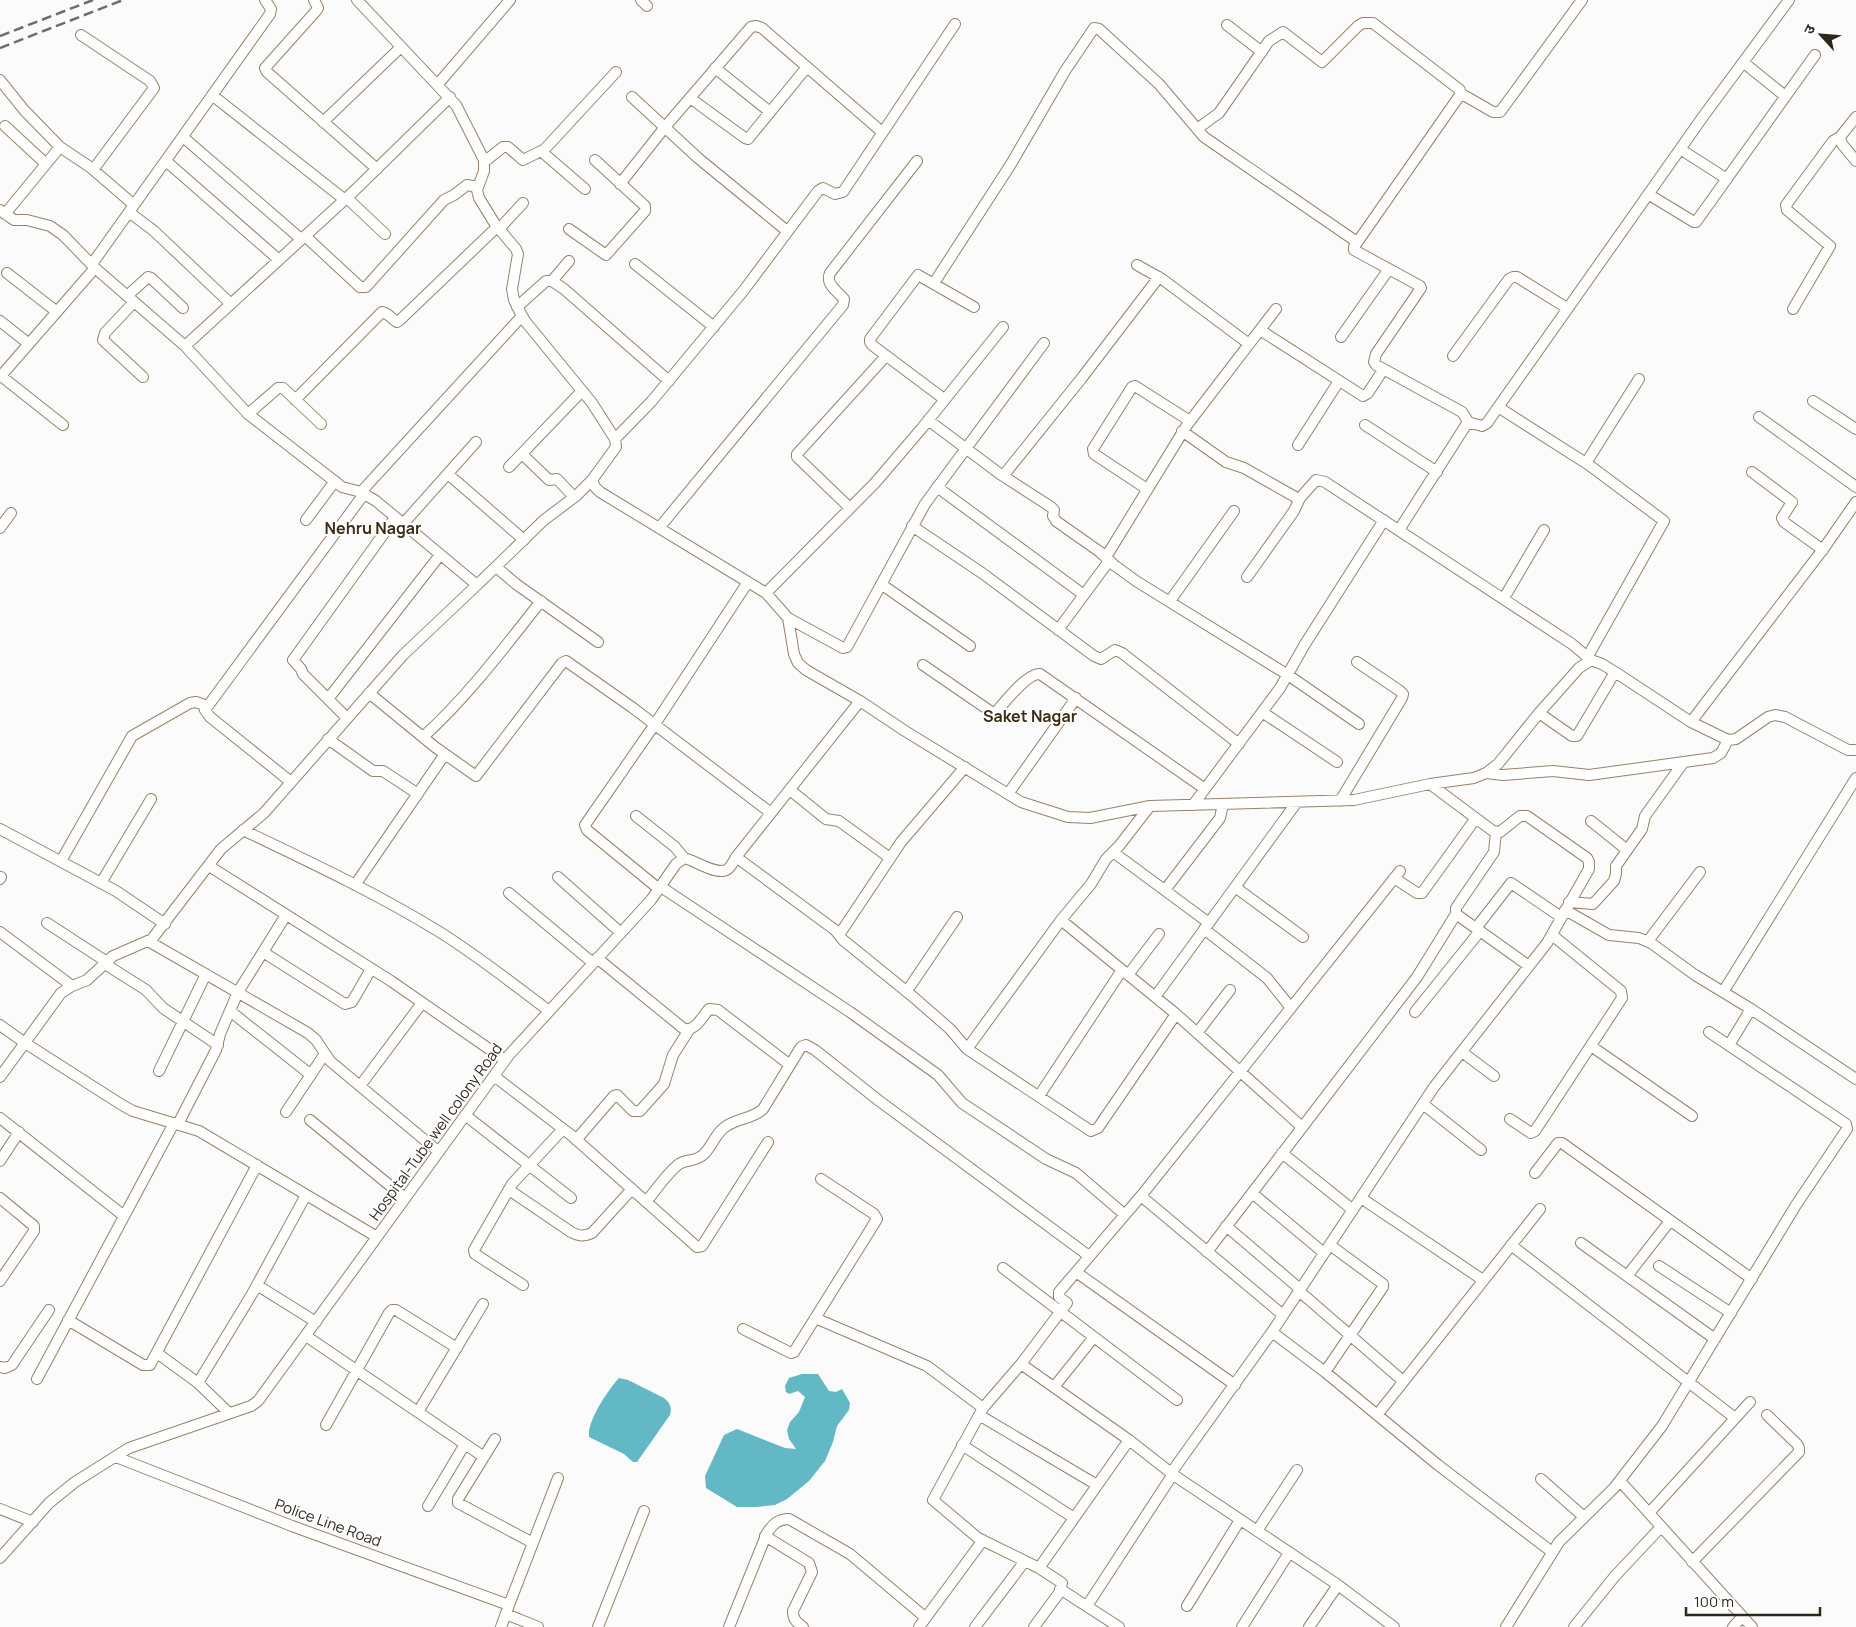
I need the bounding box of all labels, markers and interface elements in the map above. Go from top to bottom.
north arrow [1796,10,1846,60]
text: उ [1799,21,1820,37]
district label: Nehru Nagar [325,517,421,539]
district label: Saket Nagar [983,705,1077,727]
street label: Hospital-Tube well colony Road [364,1039,507,1225]
street label: Police Line Road [272,1493,384,1552]
scale bar [1686,1584,1820,1616]
text: 100 m [1694,1591,1734,1612]

